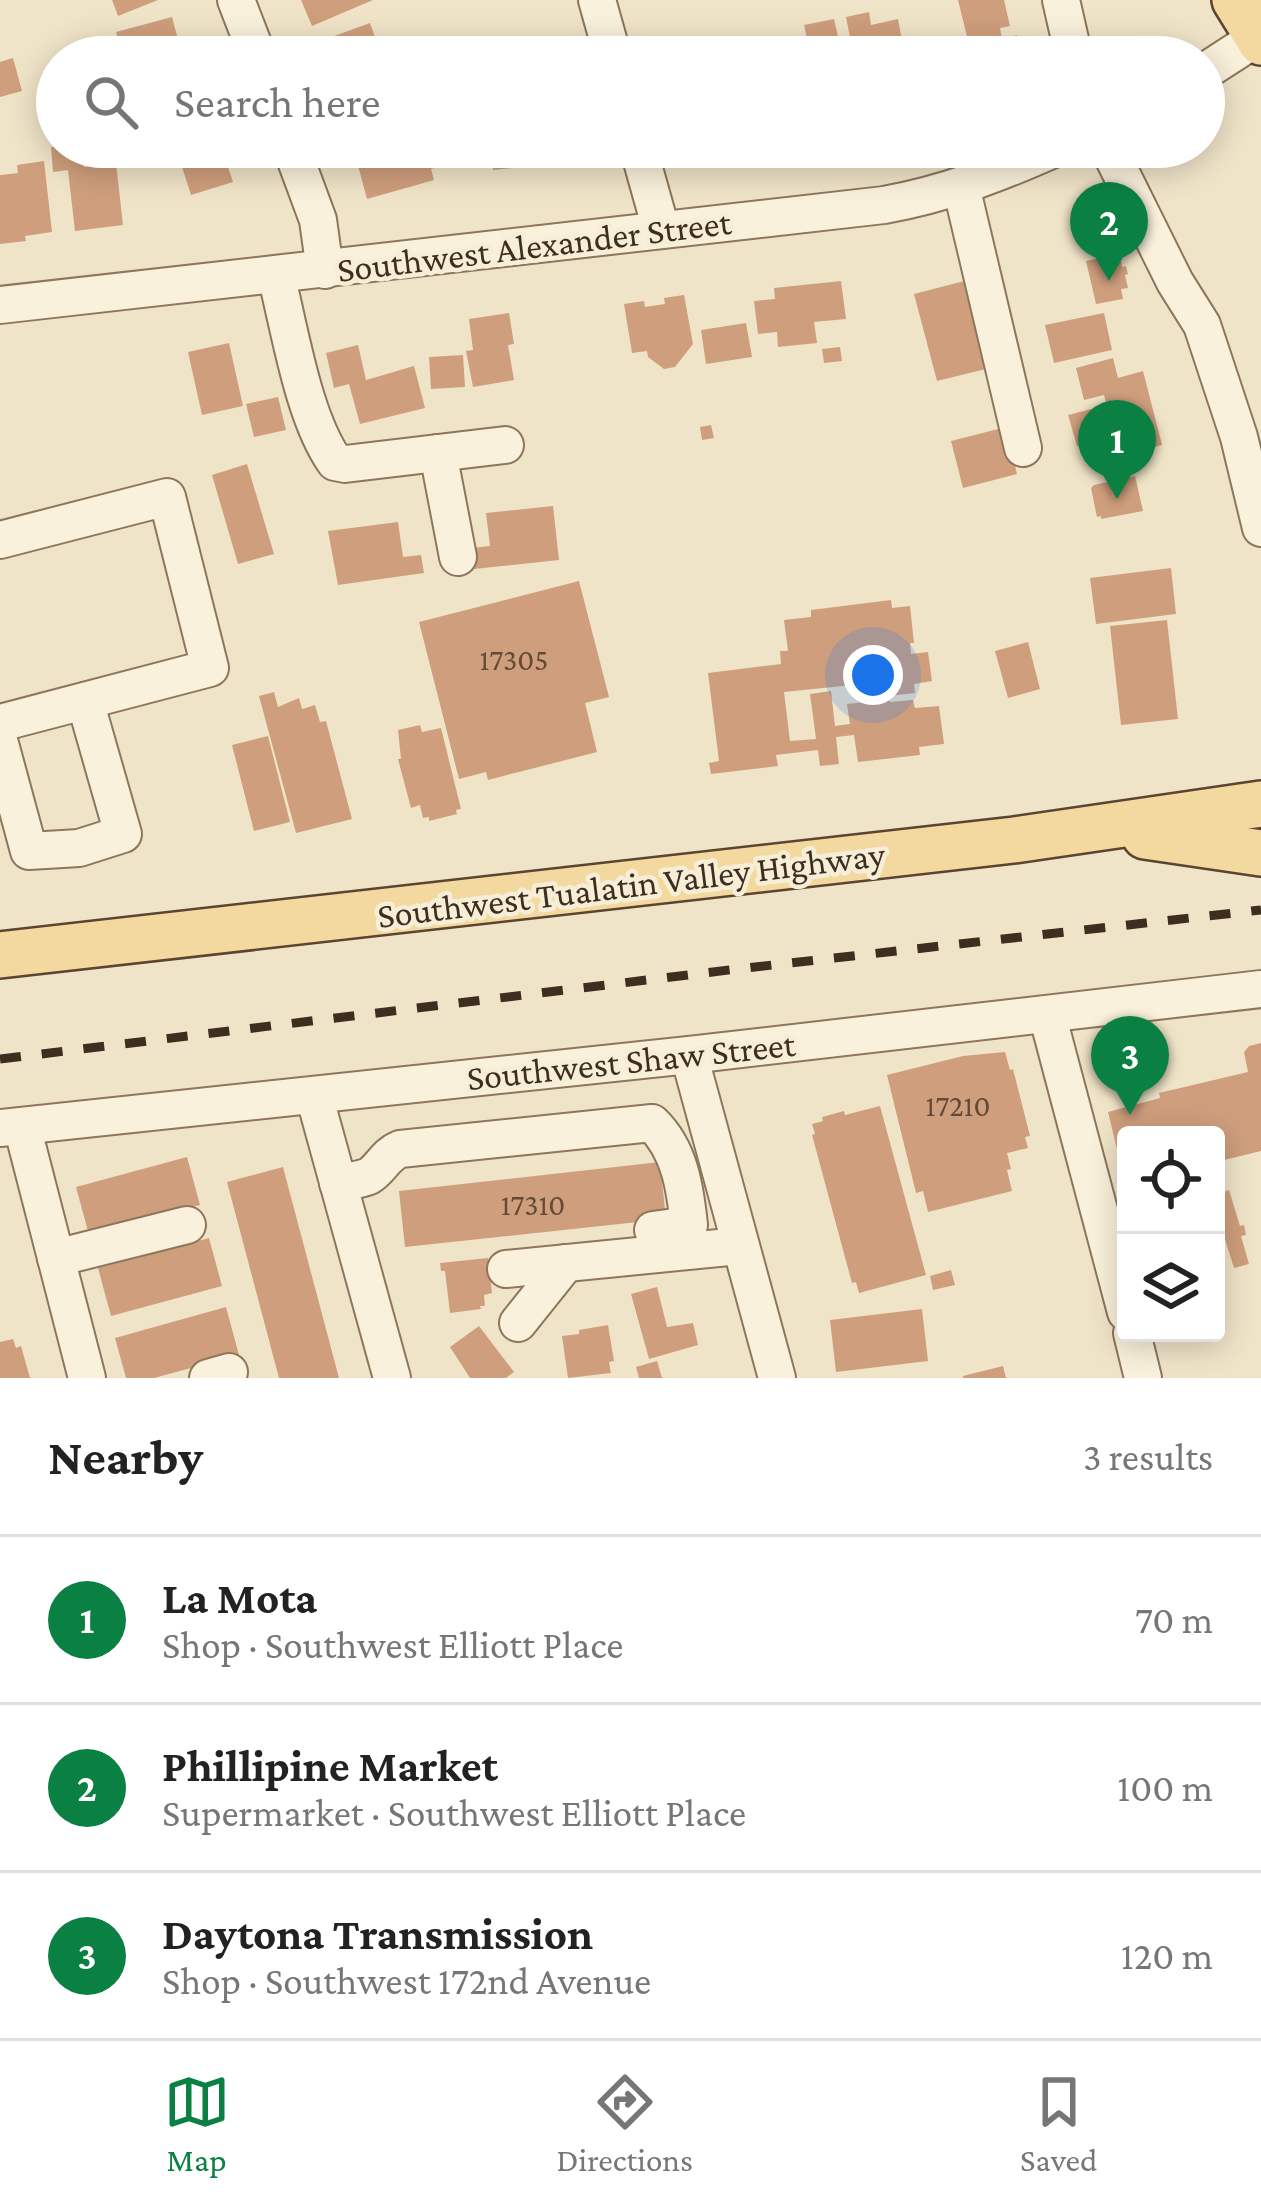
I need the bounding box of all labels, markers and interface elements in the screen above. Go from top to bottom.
search box [36,36,1225,168]
icon: search [78,69,144,135]
text: Search here [174,77,381,127]
pin: 2 [1070,182,1148,281]
street label: Southwest Alexander Street [335,202,734,290]
pin: 1 [1078,400,1156,499]
house number: 17305 [480,643,548,676]
your location [843,645,903,705]
street label: Southwest Tualatin Valley Highway [375,834,888,936]
pin: 3 [1091,1016,1169,1115]
street label: Southwest Shaw Street [465,1024,798,1098]
house number: 17210 [925,1089,991,1122]
map controls [1117,1126,1225,1342]
button: locate [1117,1126,1225,1234]
house number: 17310 [501,1188,565,1221]
button: layers [1117,1234,1225,1342]
text: Nearby [48,1428,203,1485]
text: 3 results [1083,1435,1213,1478]
text: La Mota [162,1573,317,1623]
text: 1 [80,1598,94,1641]
text: 70 m [1135,1598,1213,1641]
text: Shop · Southwest Elliott Place [162,1623,623,1666]
text: Phillipine Market [162,1741,498,1791]
text: 2 [77,1766,97,1809]
text: 100 m [1117,1766,1213,1809]
text: Supermarket · Southwest Elliott Place [162,1791,746,1834]
text: Daytona Transmission [162,1909,593,1959]
text: 3 [77,1934,97,1977]
text: 120 m [1121,1934,1213,1977]
text: Shop · Southwest 172nd Avenue [162,1959,651,2002]
tab: Map [164,2069,230,2178]
tab: Directions [557,2069,693,2178]
tab: Saved [1020,2069,1097,2178]

